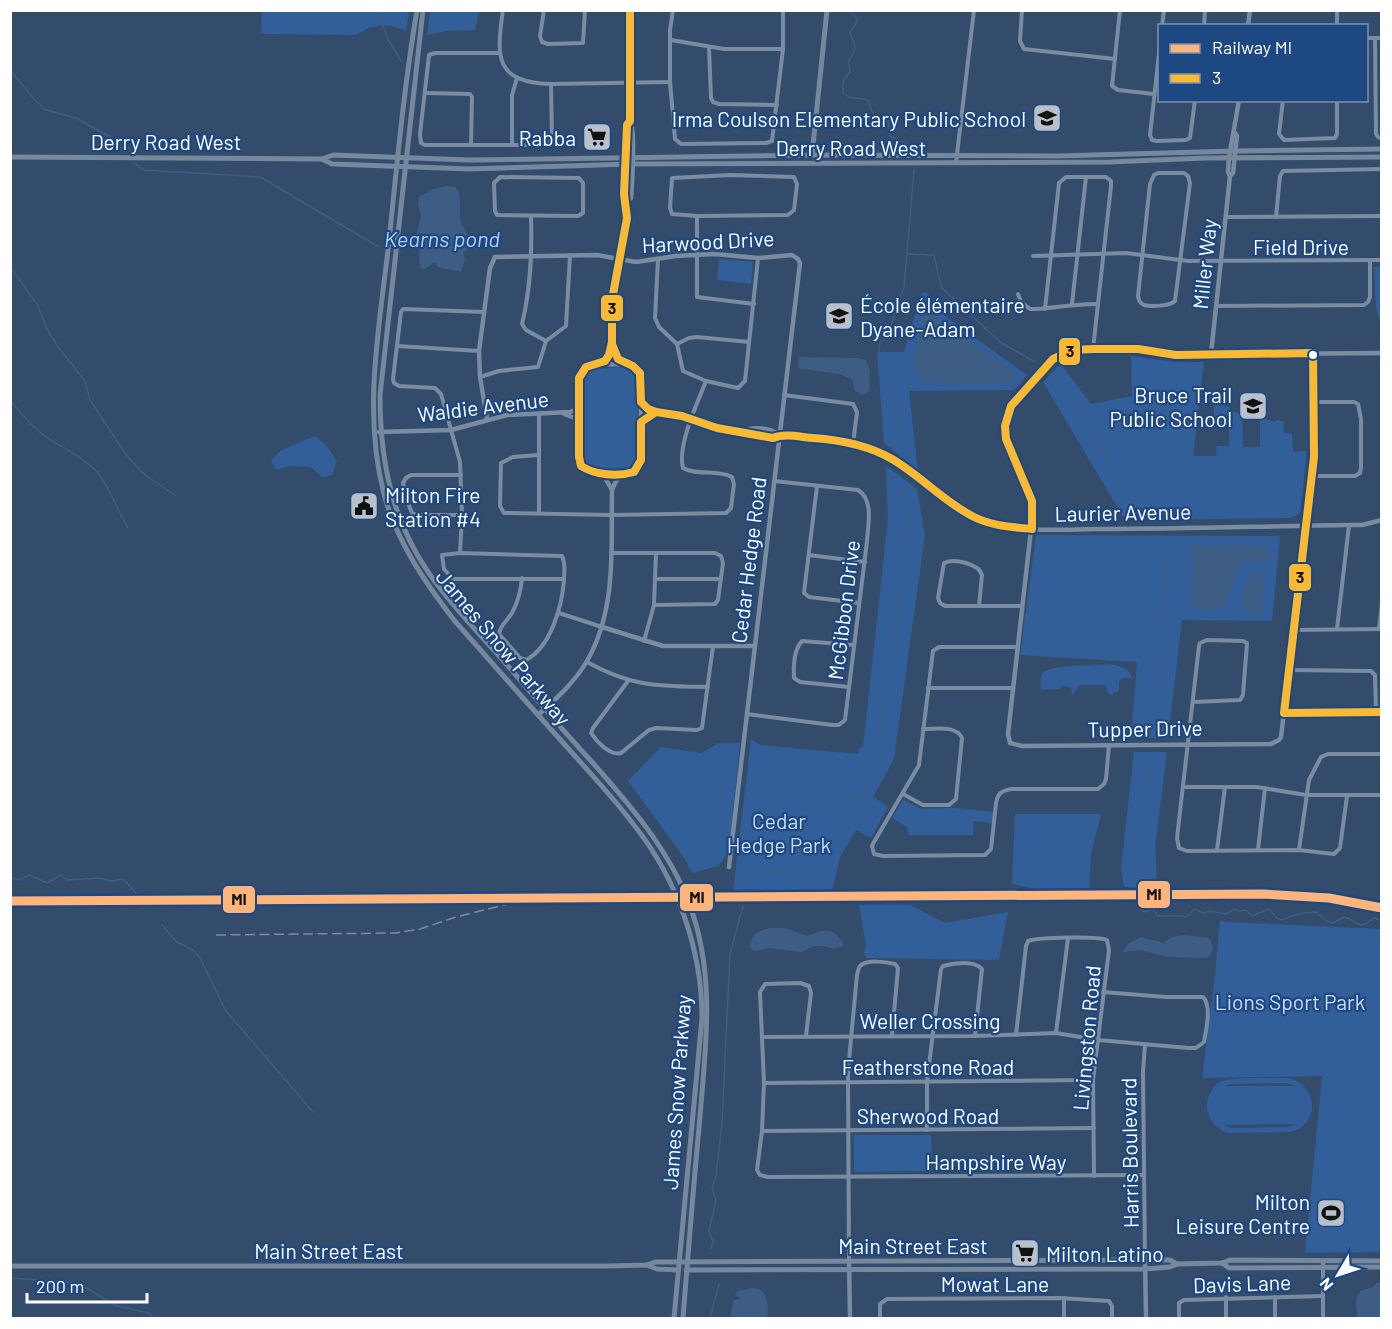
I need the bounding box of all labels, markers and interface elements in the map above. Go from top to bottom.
legend [1158,24,1368,102]
text: Railway MI [1212,36,1292,58]
text: 3 [1212,66,1221,88]
school or university icon: Irma Coulson Elementary Public School [1031,102,1063,134]
place label: Irma Coulson Elementary Public School [672,106,1026,131]
supermarket icon: Rabba [581,121,613,153]
place label: Rabba [519,125,576,150]
street label: Derry Road West [91,129,241,154]
street label: Derry Road West [776,135,926,160]
street label: Miller Way [1187,217,1221,310]
water label: Kearns pond [384,225,500,251]
street label: Harwood Drive [641,225,775,257]
street label: Field Drive [1253,234,1349,259]
place label: École élémentaire Dyane-Adam [860,292,1025,341]
line badge: 3 [600,294,624,322]
text: 3 [608,298,616,317]
school or university icon: École élémentaire Dyane-Adam [823,300,855,332]
line badge: 3 [1058,337,1081,366]
text: 3 [1066,341,1074,360]
unlabelled marker [1307,349,1319,361]
place label: Bruce Trail Public School [1109,382,1232,431]
street label: Waldie Avenue [416,386,550,426]
school or university icon: Bruce Trail Public School [1237,390,1269,422]
street label: Cedar Hedge Road [725,475,771,645]
place label: Milton Fire Station #4 [385,482,481,531]
public building icon: Milton Fire Station #4 [348,490,380,522]
street label: Laurier Avenue [1054,498,1192,526]
street label: McGibbon Drive [822,539,864,681]
line badge: 3 [1288,563,1312,592]
street label: James Snow Parkway [432,564,577,730]
text: 3 [1296,567,1304,586]
street label: Tupper Drive [1087,714,1203,742]
park label: Cedar Hedge Park [727,808,831,857]
line badge: MI [1137,880,1171,909]
line badge: MI [679,883,714,912]
text: MI [1146,884,1162,903]
line badge: MI [222,885,256,914]
text: MI [689,887,705,906]
text: MI [231,889,247,908]
street label: Livingston Road [1067,964,1105,1112]
park label: Lions Sport Park [1215,989,1365,1014]
street label: James Snow Parkway [657,993,695,1190]
street label: Weller Crossing [860,1008,1000,1033]
street label: Featherstone Road [842,1054,1014,1079]
street label: Harris Boulevard [1115,1078,1143,1228]
street label: Sherwood Road [857,1103,999,1128]
street label: Hampshire Way [926,1149,1067,1174]
place label: Milton Leisure Centre [1176,1189,1310,1238]
sports icon: Milton Leisure Centre [1315,1197,1347,1229]
street label: Main Street East [838,1233,988,1258]
supermarket icon: Milton Latino [1009,1237,1041,1269]
street label: Main Street East [254,1238,404,1263]
place label: Milton Latino [1046,1241,1164,1266]
north arrow [1308,1245,1368,1305]
scale bar [27,1266,147,1304]
street label: Davis Lane [1193,1269,1291,1297]
street label: Mowat Lane [941,1271,1049,1296]
text: 200 m [36,1275,84,1297]
text: N [1315,1275,1337,1295]

